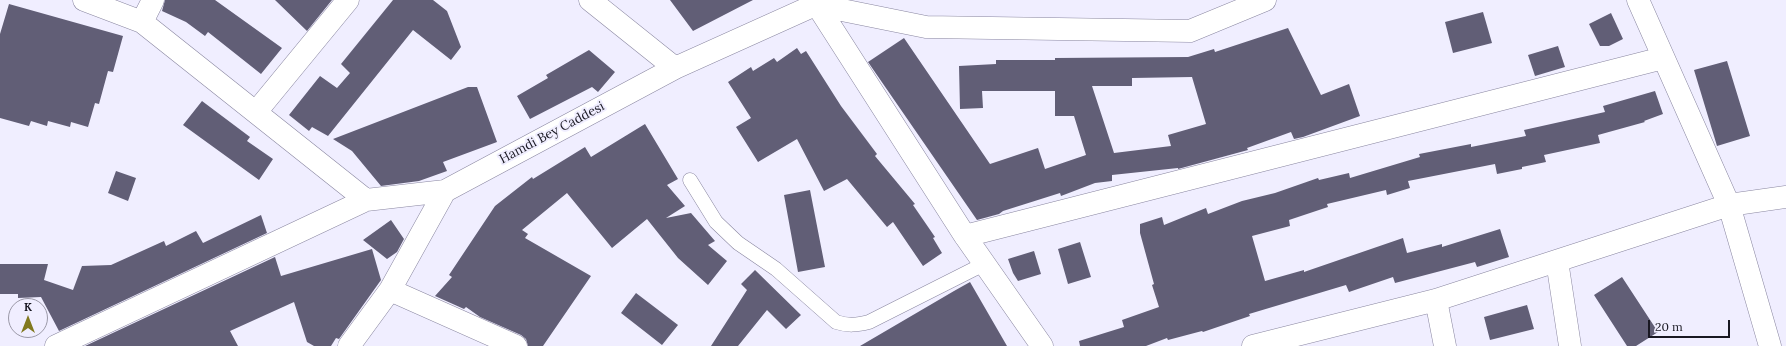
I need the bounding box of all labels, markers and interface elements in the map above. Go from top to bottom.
street label: Hamdi Bey Caddesi [497,99,607,167]
north arrow [8,298,48,338]
text: K [24,300,32,314]
scale bar [1650,312,1732,338]
text: 20 m [1655,319,1683,334]

